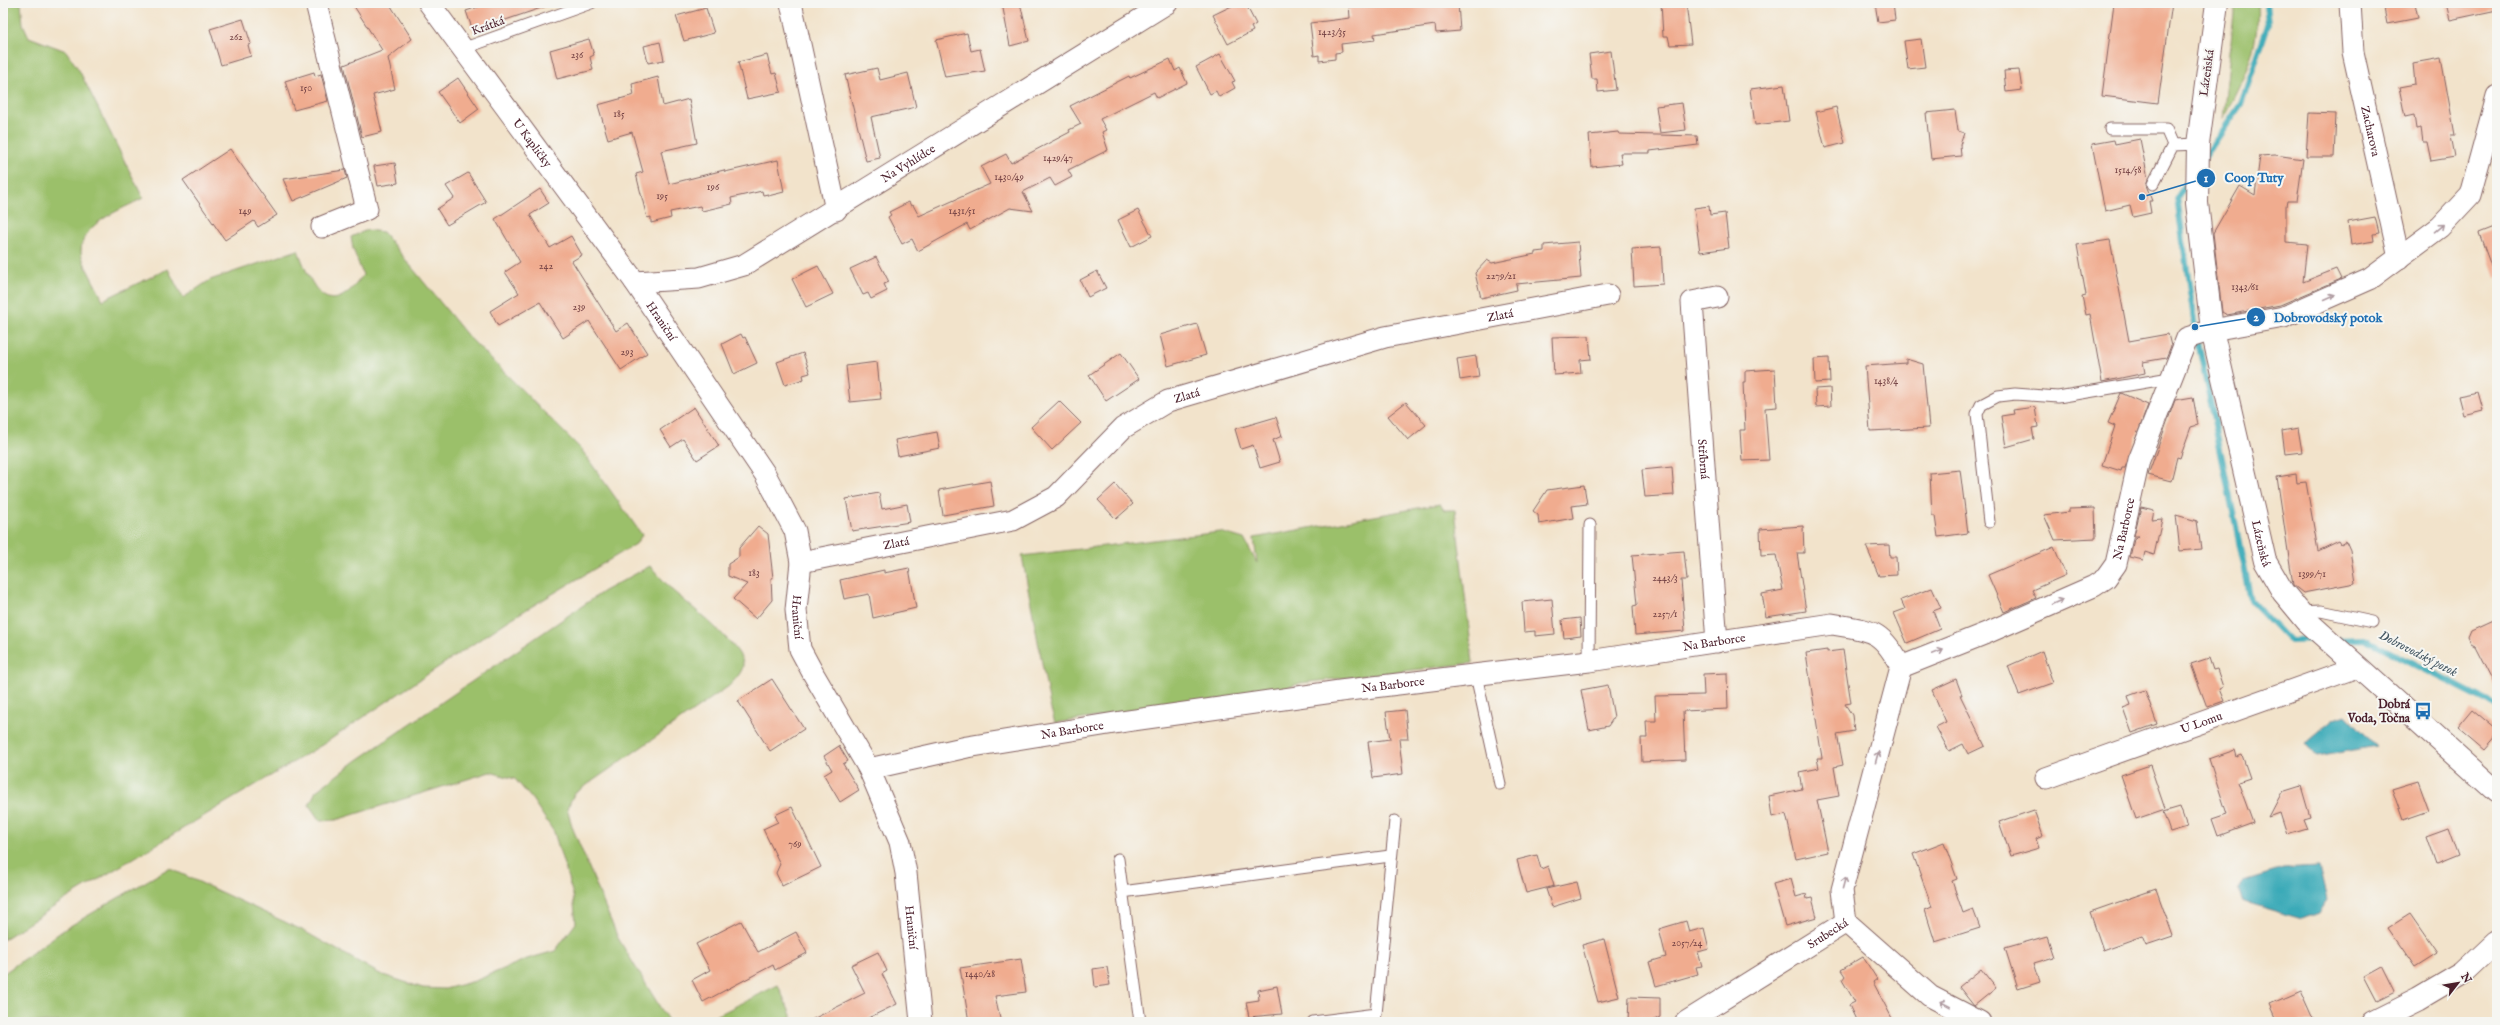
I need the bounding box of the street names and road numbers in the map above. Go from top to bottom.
street label: Krátká [469,13,507,39]
street label: Lázeňská [2196,48,2218,97]
street label: Zacharova [2358,104,2384,159]
street label: U Kapličky [509,116,555,170]
street label: Na Vyhlídce [878,141,938,186]
street label: Hraniční [643,299,681,344]
street label: Zlatá [1486,305,1515,325]
street label: Zlatá [1172,384,1202,406]
street label: Stříbrná [1695,438,1713,481]
street label: Na Barborce [2110,496,2138,561]
street label: Lázeňská [2248,519,2275,570]
street label: Zlatá [882,533,911,553]
street label: Hraniční [789,594,807,641]
street label: Na Barborce [1682,630,1747,654]
street label: Na Barborce [1361,673,1426,696]
street label: U Lomu [2178,708,2224,737]
street label: Na Barborce [1040,717,1105,742]
street label: Hraniční [902,904,921,951]
street label: Srubecká [1804,915,1852,952]

